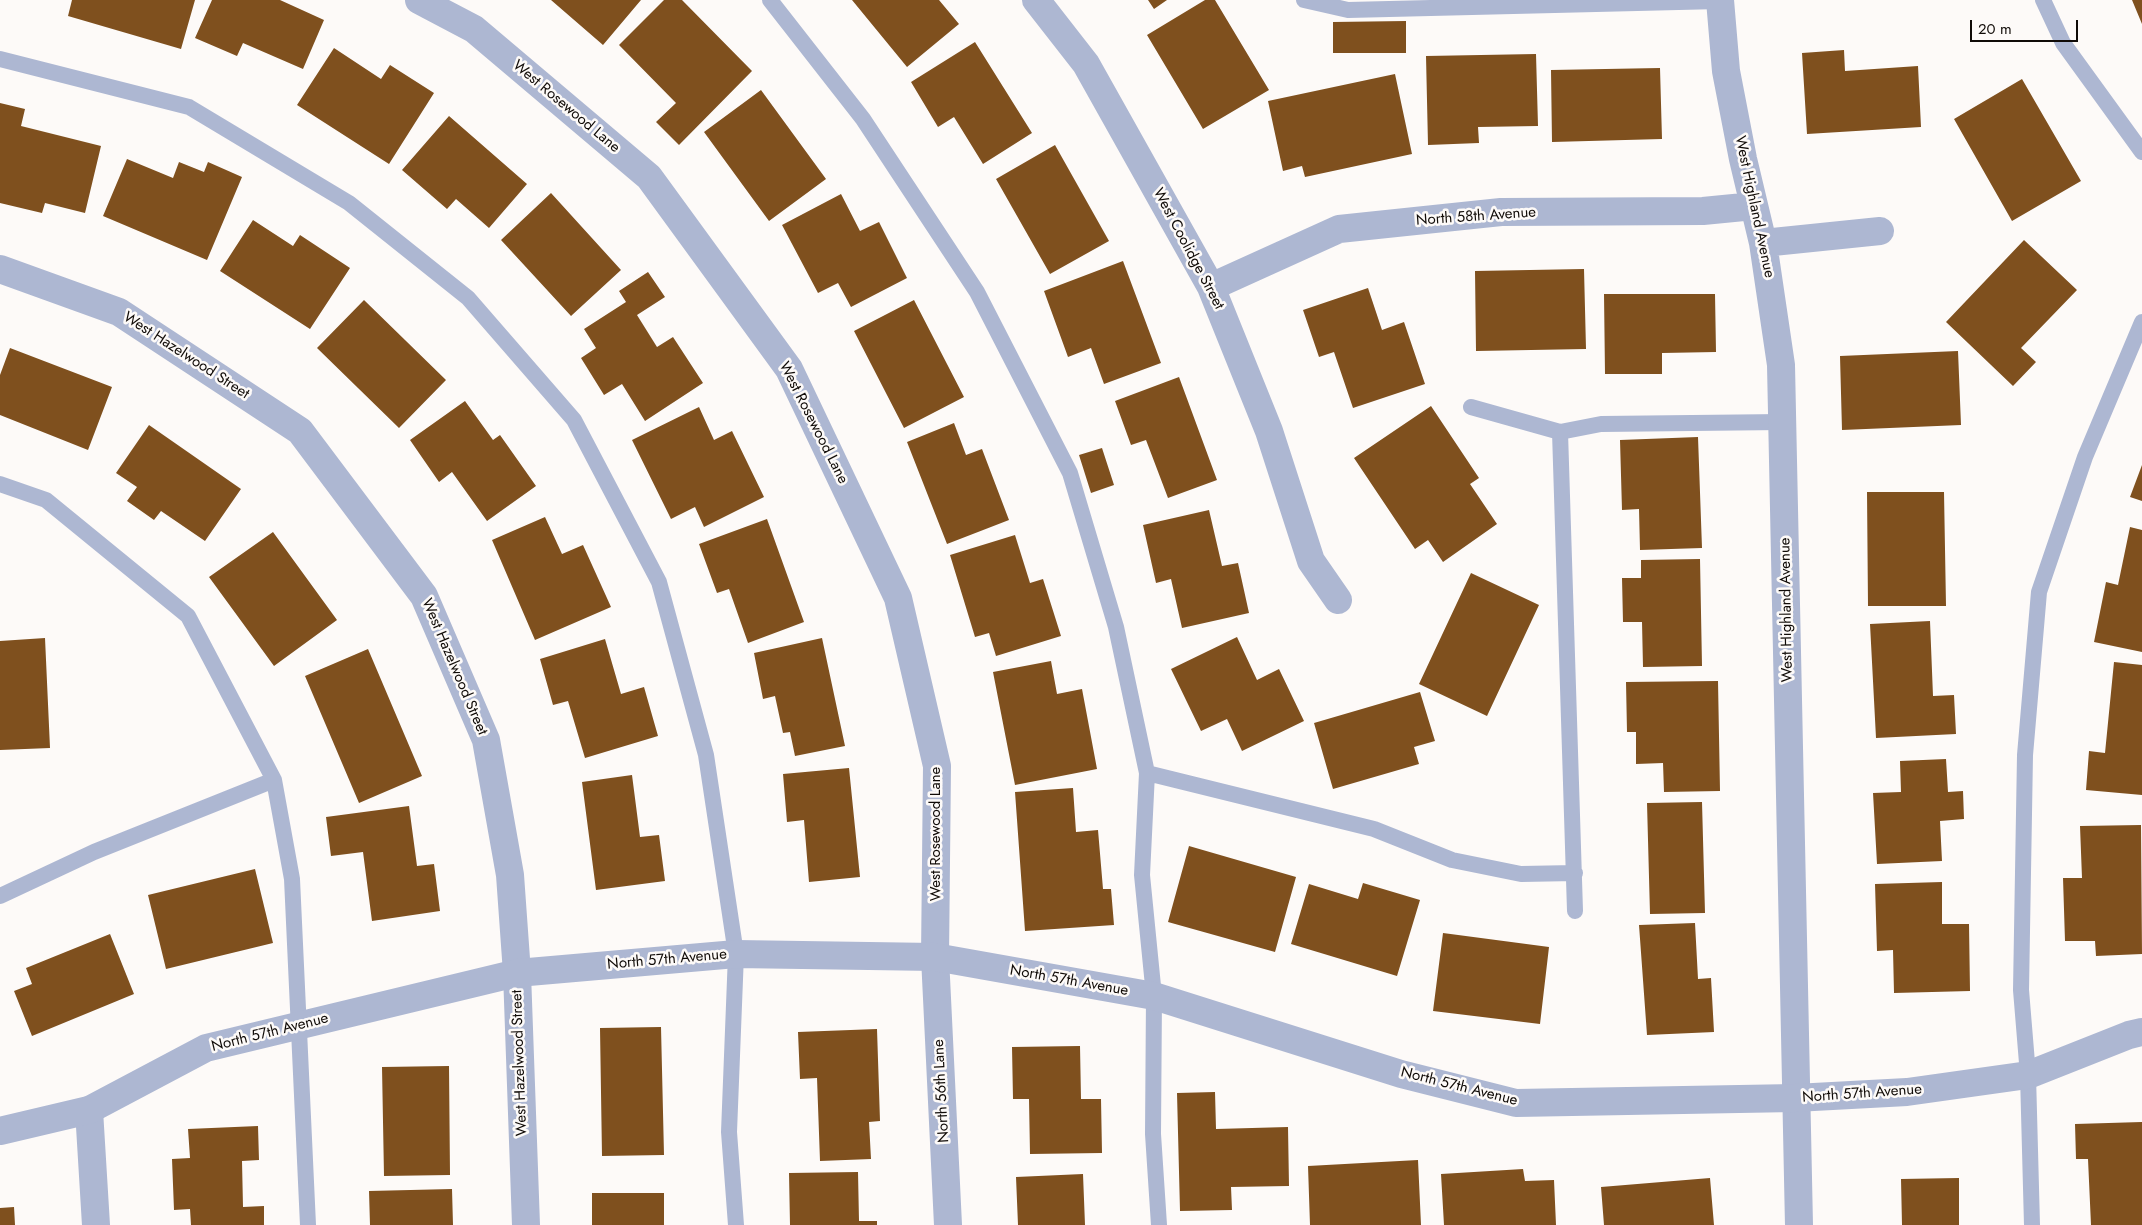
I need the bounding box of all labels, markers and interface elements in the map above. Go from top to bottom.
scale bar [1972,10,2080,42]
text: 20 m [1978,18,2012,40]
street label: West Rosewood Lane [509,57,623,157]
street label: West Highland Avenue [1730,134,1778,280]
street label: West Coolidge Street [1148,185,1228,313]
street label: North 58th Avenue [1415,204,1537,230]
street label: West Hazelwood Street [120,309,252,403]
street label: West Rosewood Lane [774,359,852,487]
street label: West Highland Avenue [1777,537,1797,683]
street label: West Hazelwood Street [417,596,491,738]
street label: West Rosewood Lane [927,767,945,901]
street label: North 57th Avenue [606,946,728,974]
street label: North 57th Avenue [1008,962,1130,1000]
street label: West Hazelwood Street [508,989,532,1137]
street label: North 57th Avenue [210,1010,330,1056]
street label: North 56th Lane [930,1039,954,1143]
street label: North 57th Avenue [1399,1064,1519,1110]
street label: North 57th Avenue [1802,1081,1922,1107]

